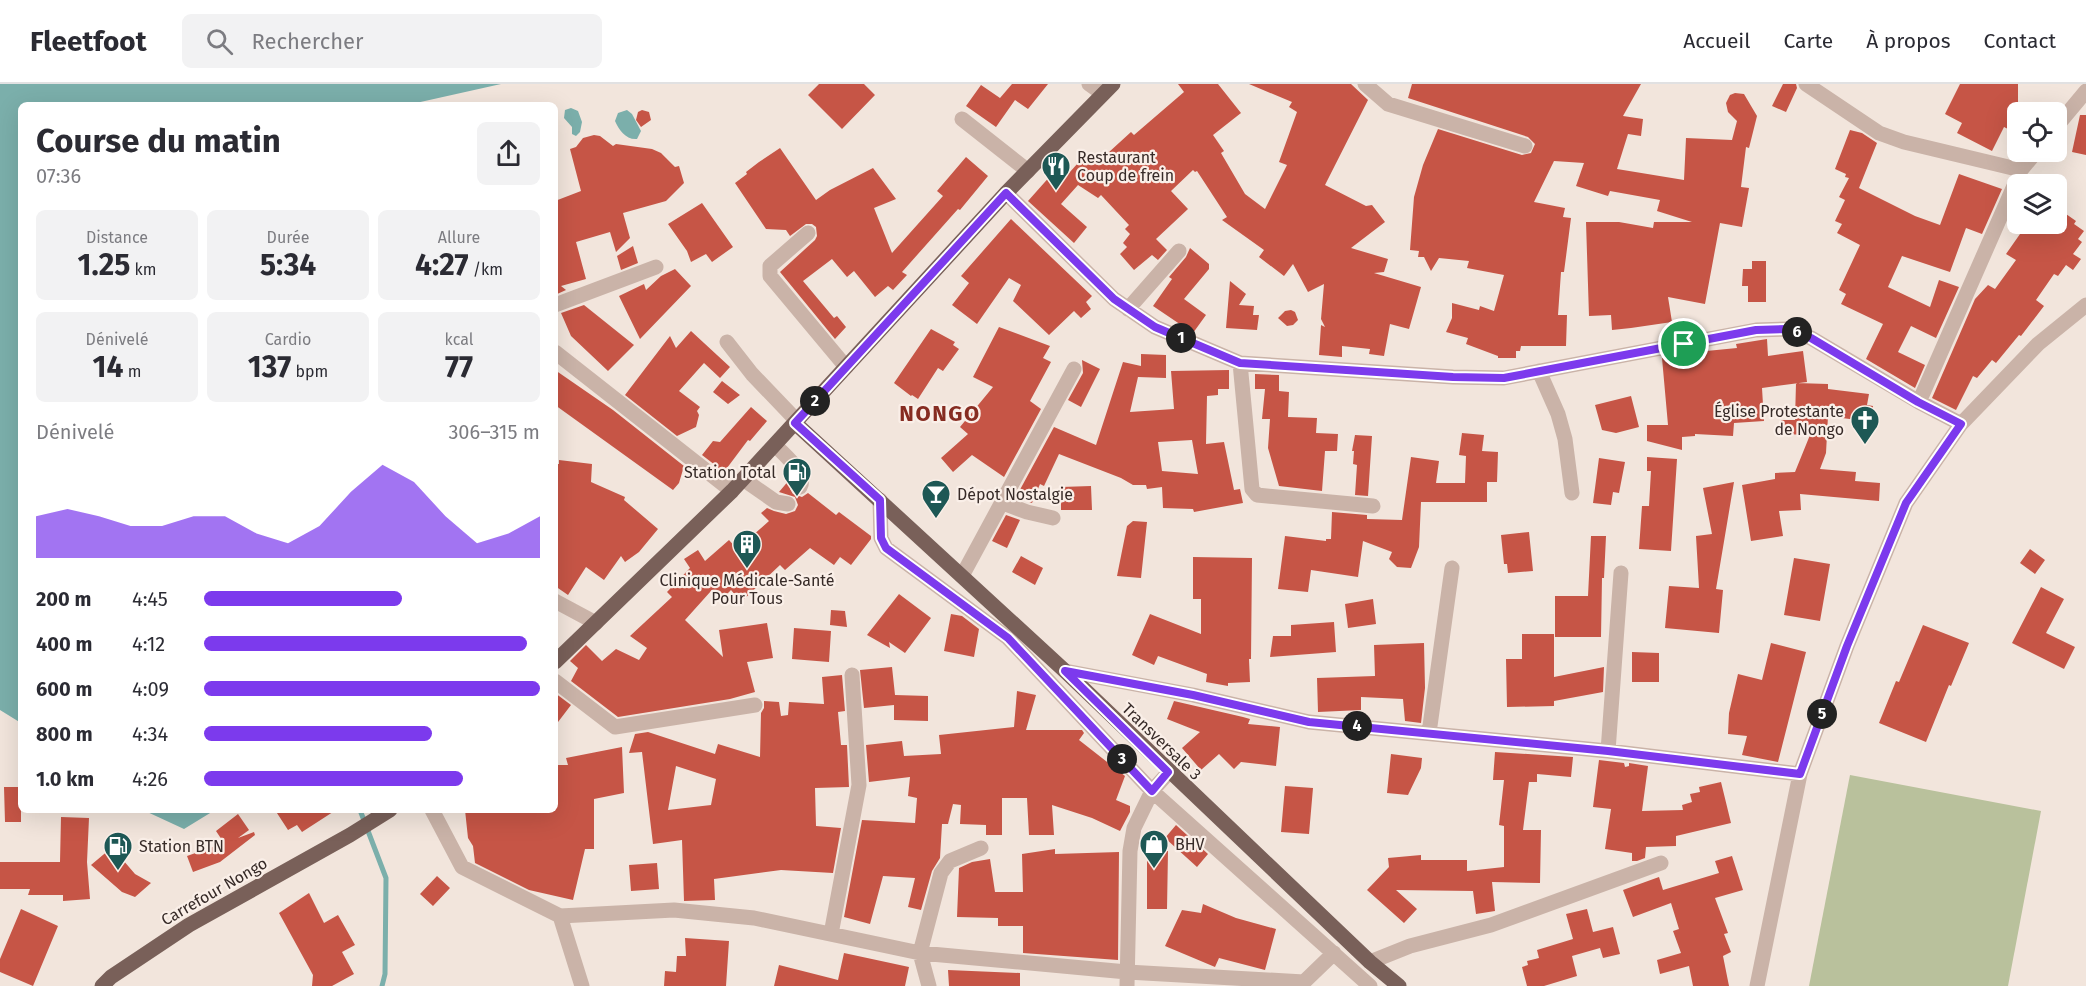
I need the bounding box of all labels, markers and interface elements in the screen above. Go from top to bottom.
search box [182,14,602,68]
text: Fleetfoot [30,25,146,58]
icon: search [203,25,236,58]
text: Rechercher [251,28,364,55]
text: Accueil [1683,28,1750,54]
text: Carte [1783,28,1833,54]
text: À propos [1866,28,1951,54]
text: Contact [1984,28,2056,54]
map controls [2007,102,2067,234]
button: locate [2007,102,2067,162]
text: Course du matin [36,121,281,161]
button: share [477,122,540,185]
place label: Restaurant Coup de frein [1077,148,1174,185]
restaurant icon: Restaurant Coup de frein [1040,150,1072,192]
text: 07:36 [36,164,81,188]
button: layers [2007,174,2067,234]
text: Distance [86,228,148,247]
text: Durée [267,228,309,247]
text: Allure [438,228,480,247]
text: 1.25 [78,247,130,283]
text: 5:34 [260,247,316,283]
text: 4:27 [415,247,468,283]
text: km [130,260,156,279]
text: /km [468,260,503,279]
pin: 6 [1782,317,1812,347]
pin [1658,318,1709,369]
text: 6 [1792,322,1802,341]
pin: 1 [1166,323,1196,353]
icon: arrive [1667,327,1700,360]
text: 1 [1177,328,1185,347]
text: Dénivelé [86,330,148,349]
text: Cardio [265,330,311,349]
text: kcal [445,330,473,349]
text: 14 [93,349,123,385]
text: 137 [248,349,291,385]
text: 77 [445,349,473,385]
text: m [123,362,141,381]
text: bpm [291,362,328,381]
pin: 2 [800,386,830,416]
text: 2 [811,391,819,410]
district label: NONGO [899,400,981,427]
place label: Église Protestante de Nongo [1714,401,1844,439]
church icon: Église Protestante de Nongo [1849,404,1881,446]
text: Dénivelé [36,420,114,444]
text: 306–315 m [448,420,540,444]
fuel station icon: Station Total [781,456,813,498]
place label: Station Total [684,463,776,482]
bar icon: Dépot Nostalgie [920,478,952,520]
place label: Dépot Nostalgie [957,485,1073,504]
building icon: Clinique Médicale-Santé Pour Tous [731,528,763,570]
place label: Clinique Médicale-Santé Pour Tous [659,571,835,608]
text: 200 m [36,587,91,611]
text: 4:45 [132,587,168,611]
text: 400 m [36,632,92,656]
text: 4:12 [132,632,165,656]
text: 600 m [36,677,92,701]
text: 4:09 [132,677,169,701]
street label: Transversale 3 [1118,698,1206,784]
pin: 5 [1807,699,1837,729]
text: 5 [1818,704,1826,723]
pin: 4 [1342,711,1372,741]
text: 4 [1352,716,1362,735]
text: 800 m [36,722,93,746]
text: 4:34 [132,722,168,746]
pin: 3 [1107,744,1137,774]
text: 1.0 km [36,767,94,791]
text: 4:26 [132,767,168,791]
shop icon: BHV [1138,828,1170,870]
fuel station icon: Station BTN [102,830,134,872]
place label: BHV [1175,835,1205,854]
place label: Station BTN [139,837,224,856]
street label: Carrefour Nongo [158,853,271,930]

